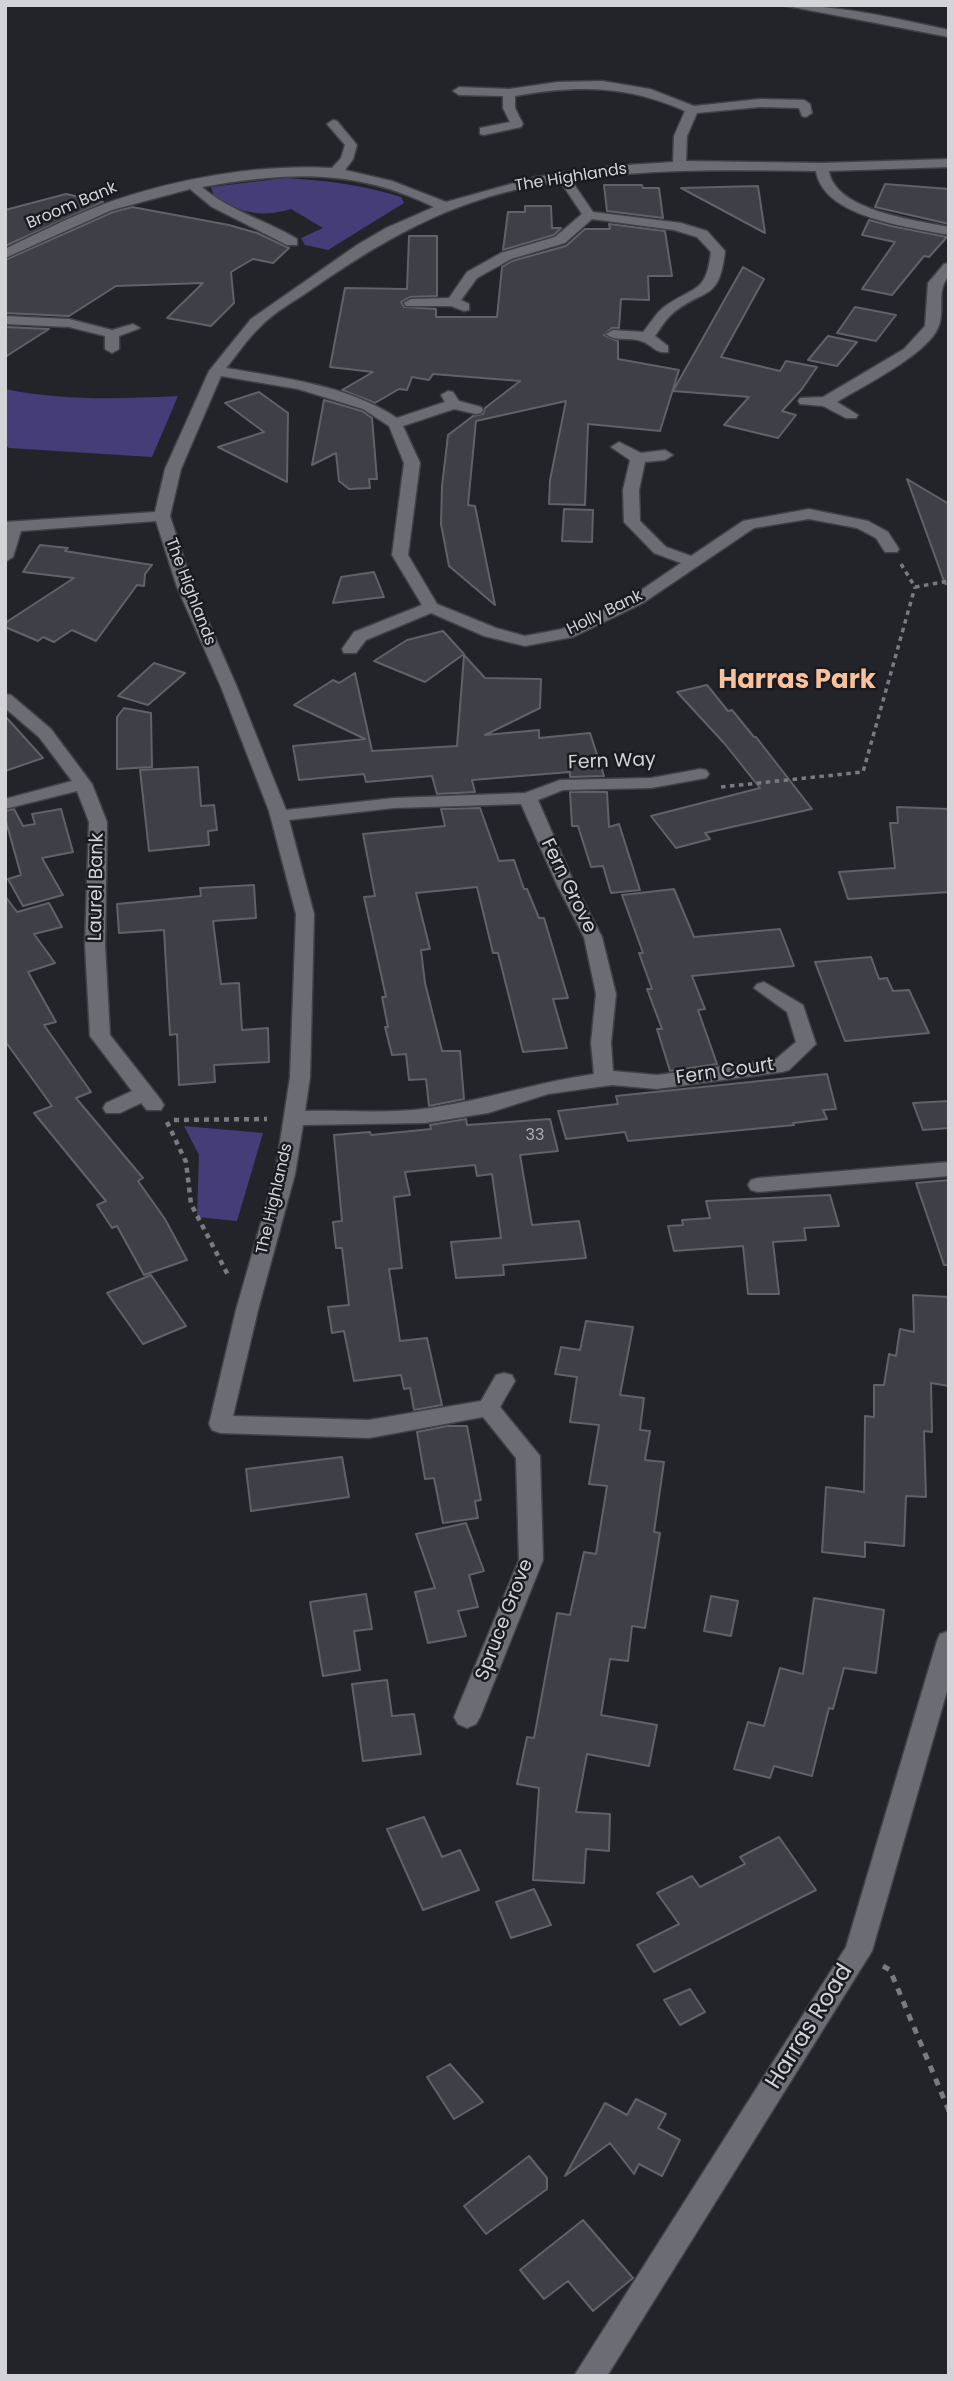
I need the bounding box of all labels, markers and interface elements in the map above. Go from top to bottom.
street label: The Highlands [514,160,628,196]
street label: Broom Bank [24,178,120,234]
street label: The Highlands [161,536,219,648]
street label: Holly Bank [564,586,646,640]
district label: Harras Park [718,665,876,697]
street label: Fern Way [568,749,656,775]
street label: Laurel Bank [85,833,109,941]
street label: Fern Grove [535,835,601,937]
street label: Fern Court [675,1054,775,1090]
house number: 33 [526,1126,544,1146]
street label: The Highlands [253,1142,297,1256]
street label: Spruce Grove [471,1556,539,1684]
street label: Harras Road [761,1959,859,2095]

